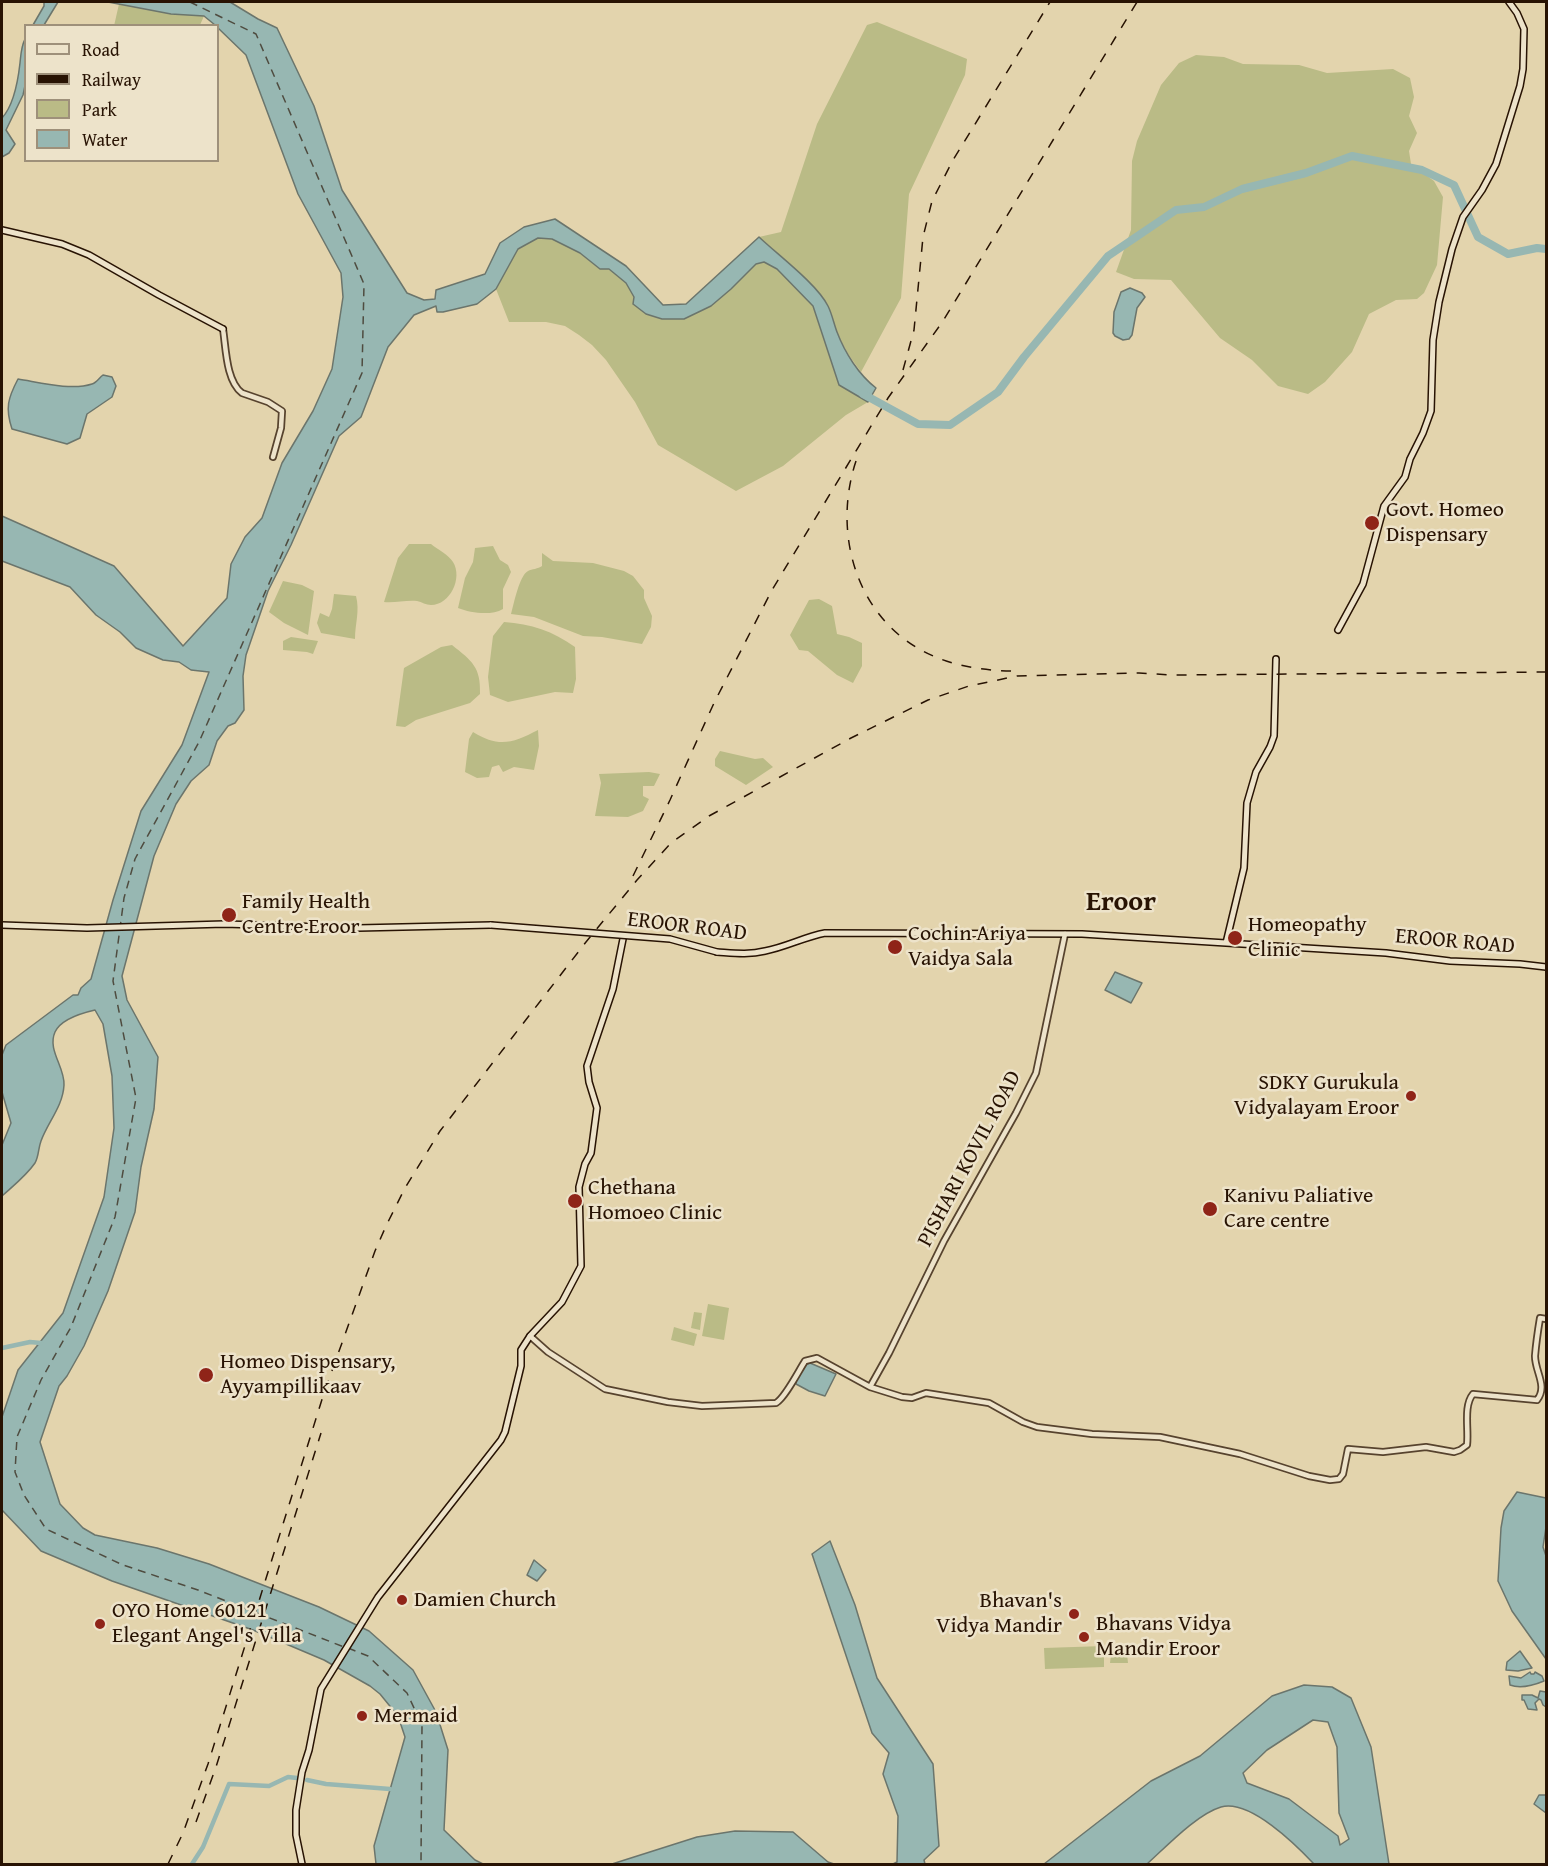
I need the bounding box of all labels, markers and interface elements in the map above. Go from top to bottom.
legend [24,24,219,162]
text: Road [82,36,120,63]
text: Railway [82,66,141,93]
text: Park [82,96,117,123]
text: Water [82,126,127,153]
place label: Govt. Homeo Dispensary [1386,497,1504,548]
marker: Govt. Homeo Dispensary [1363,514,1381,532]
district label: Eroor [1086,886,1156,920]
place label: Family Health Centre Eroor [242,889,370,940]
marker: Family Health Centre Eroor [220,906,238,924]
street label: EROOR ROAD [626,907,748,947]
place label: Homeopathy Clinic [1248,912,1367,963]
place label: Cochin Ariya Vaidya Sala [908,921,1026,972]
street label: EROOR ROAD [1394,924,1516,960]
marker: Homeopathy Clinic [1226,929,1244,947]
marker: Cochin Ariya Vaidya Sala [886,938,904,956]
street label: PISHARI KOVIL ROAD [912,1066,1028,1252]
place label: SDKY Gurukula Vidyalayam Eroor [1234,1070,1399,1122]
marker: SDKY Gurukula Vidyalayam Eroor [1404,1089,1418,1103]
place label: Chethana Homoeo Clinic [588,1175,722,1226]
place label: Kanivu Paliative Care centre [1224,1183,1373,1234]
marker: Chethana Homoeo Clinic [566,1192,584,1210]
marker: Kanivu Paliative Care centre [1201,1200,1219,1218]
place label: Homeo Dispensary, Ayyampillikaav [220,1349,395,1400]
marker: Homeo Dispensary, Ayyampillikaav [197,1366,215,1384]
place label: Damien Church [414,1587,556,1613]
place label: Bhavan's Vidya Mandir [936,1588,1062,1640]
marker: Damien Church [395,1593,409,1607]
place label: OYO Home 60121 Elegant Angel's Villa [112,1598,302,1650]
marker: Bhavan's Vidya Mandir [1067,1607,1081,1621]
place label: Bhavans Vidya Mandir Eroor [1096,1611,1231,1663]
marker: OYO Home 60121 Elegant Angel's Villa [93,1617,107,1631]
marker: Bhavans Vidya Mandir Eroor [1077,1630,1091,1644]
place label: Mermaid [374,1703,458,1729]
marker: Mermaid [355,1709,369,1723]

